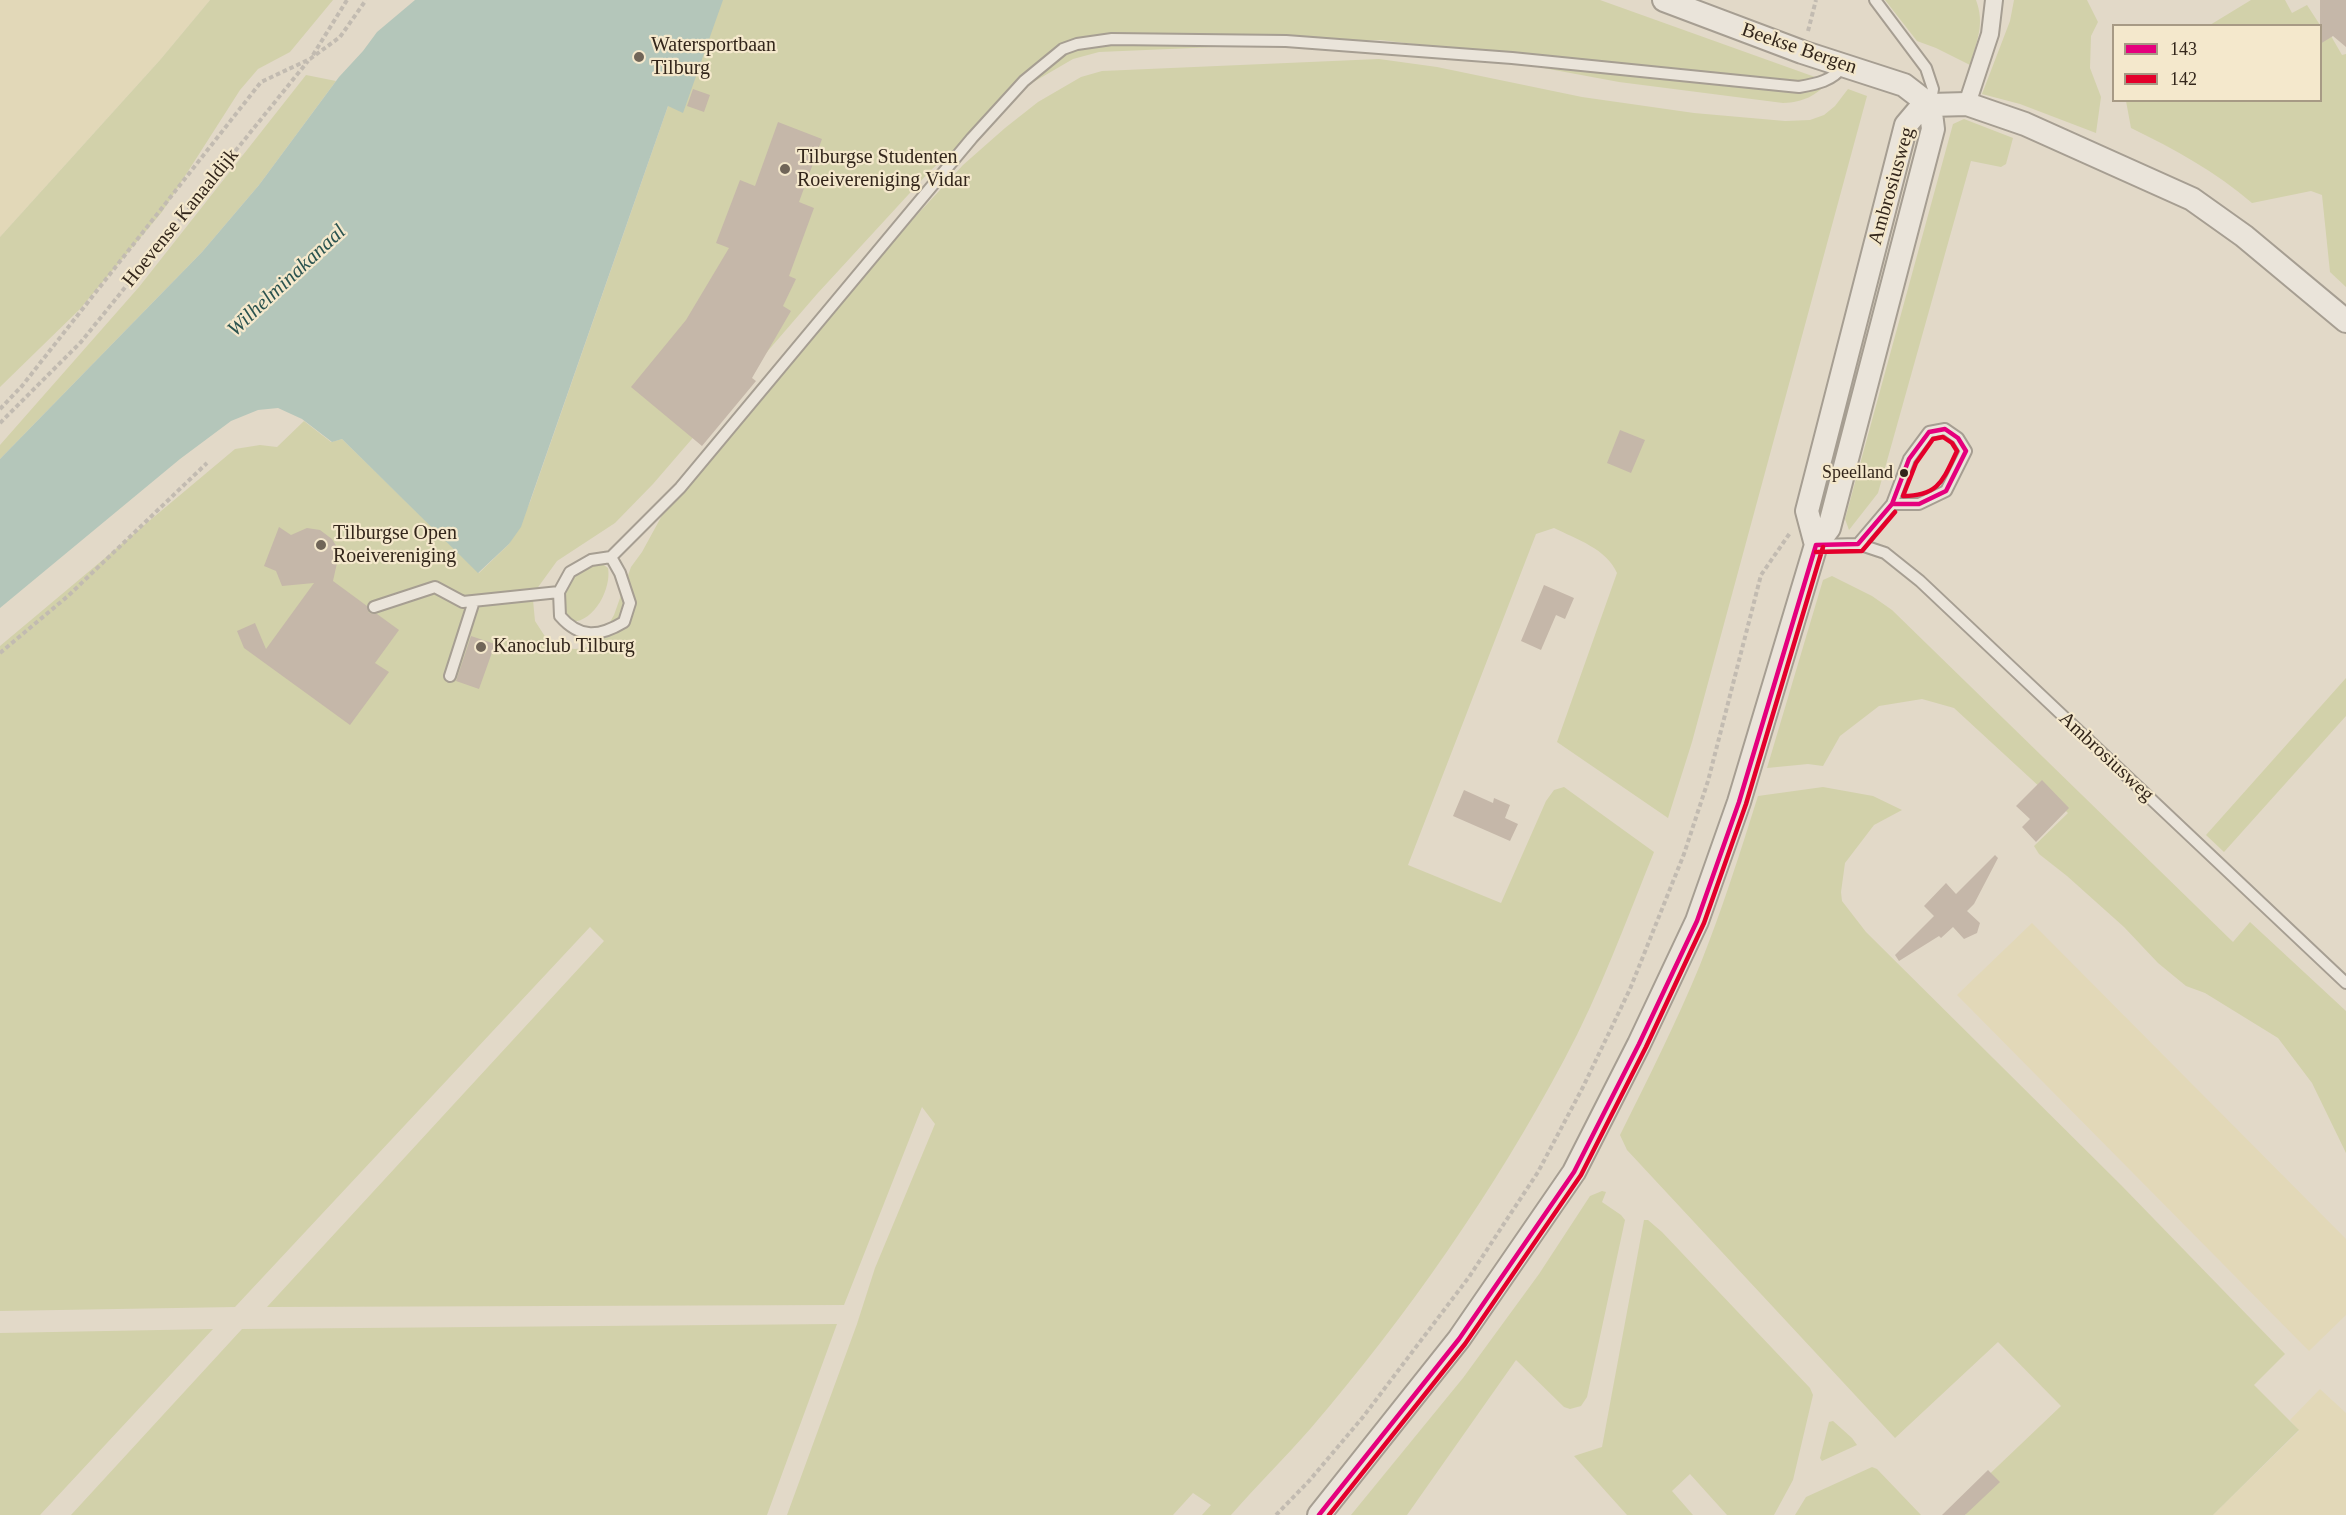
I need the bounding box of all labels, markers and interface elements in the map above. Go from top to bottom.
street label: Beekse Bergen [1738,18,1860,80]
legend [2112,24,2322,102]
place label: Watersportbaan Tilburg [651,34,776,81]
text: 143 [2170,39,2197,59]
marker: Watersportbaan Tilburg [632,50,646,64]
text: 142 [2170,69,2197,89]
street label: Ambrosiusweg [1864,124,1920,248]
street label: Hoevense Kanaaldijk [118,144,244,292]
place label: Tilburgse Studenten Roeivereniging Vidar [797,146,970,193]
marker: Tilburgse Studenten Roeivereniging Vidar [778,162,792,176]
water label: Wilhelminakanaal [223,220,351,342]
place label: Speelland [1822,462,1893,484]
marker: Speelland [1898,467,1910,479]
place label: Tilburgse Open Roeivereniging [333,522,457,569]
marker: Tilburgse Open Roeivereniging [314,538,328,552]
place label: Kanoclub Tilburg [493,635,635,659]
marker: Kanoclub Tilburg [474,640,488,654]
street label: Ambrosiusweg [2054,707,2158,807]

